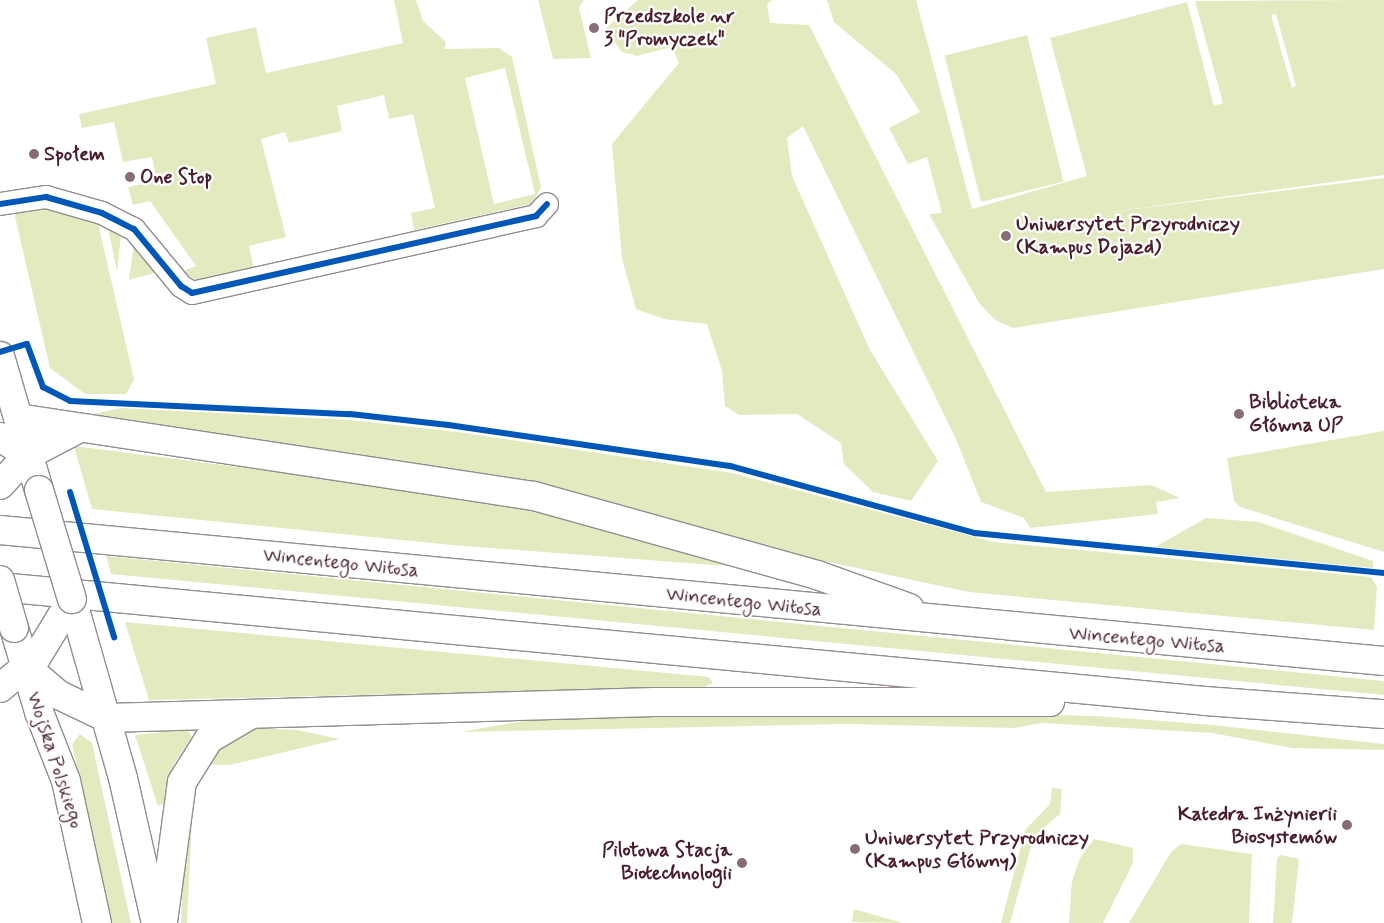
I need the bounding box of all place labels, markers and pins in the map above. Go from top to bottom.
place label: Przedszkole nr 3 "Promyczek" [604,4,729,51]
marker: Przedszkole nr 3 "Promyczek" [588,22,600,34]
place label: Społem [44,142,105,166]
marker: Społem [28,148,40,160]
place label: One Stop [140,165,212,189]
marker: One Stop [124,171,136,183]
place label: Uniwersytet Przyrodniczy (Kampus Dojazd) [1016,213,1239,260]
marker: Uniwersytet Przyrodniczy (Kampus Dojazd) [1000,230,1012,242]
place label: Biblioteka Główna UP [1249,390,1343,437]
marker: Biblioteka Główna UP [1233,408,1245,420]
place label: Katedra Inżynierii Biosystemów [1178,802,1337,849]
marker: Katedra Inżynierii Biosystemów [1341,819,1353,831]
place label: Uniwersytet Przyrodniczy (Kampus Główny) [865,826,1088,873]
place label: Pilotowa Stacja Biotechnologii [606,839,732,886]
marker: Uniwersytet Przyrodniczy (Kampus Główny) [849,843,861,855]
marker: Pilotowa Stacja Biotechnologii [736,857,748,869]

